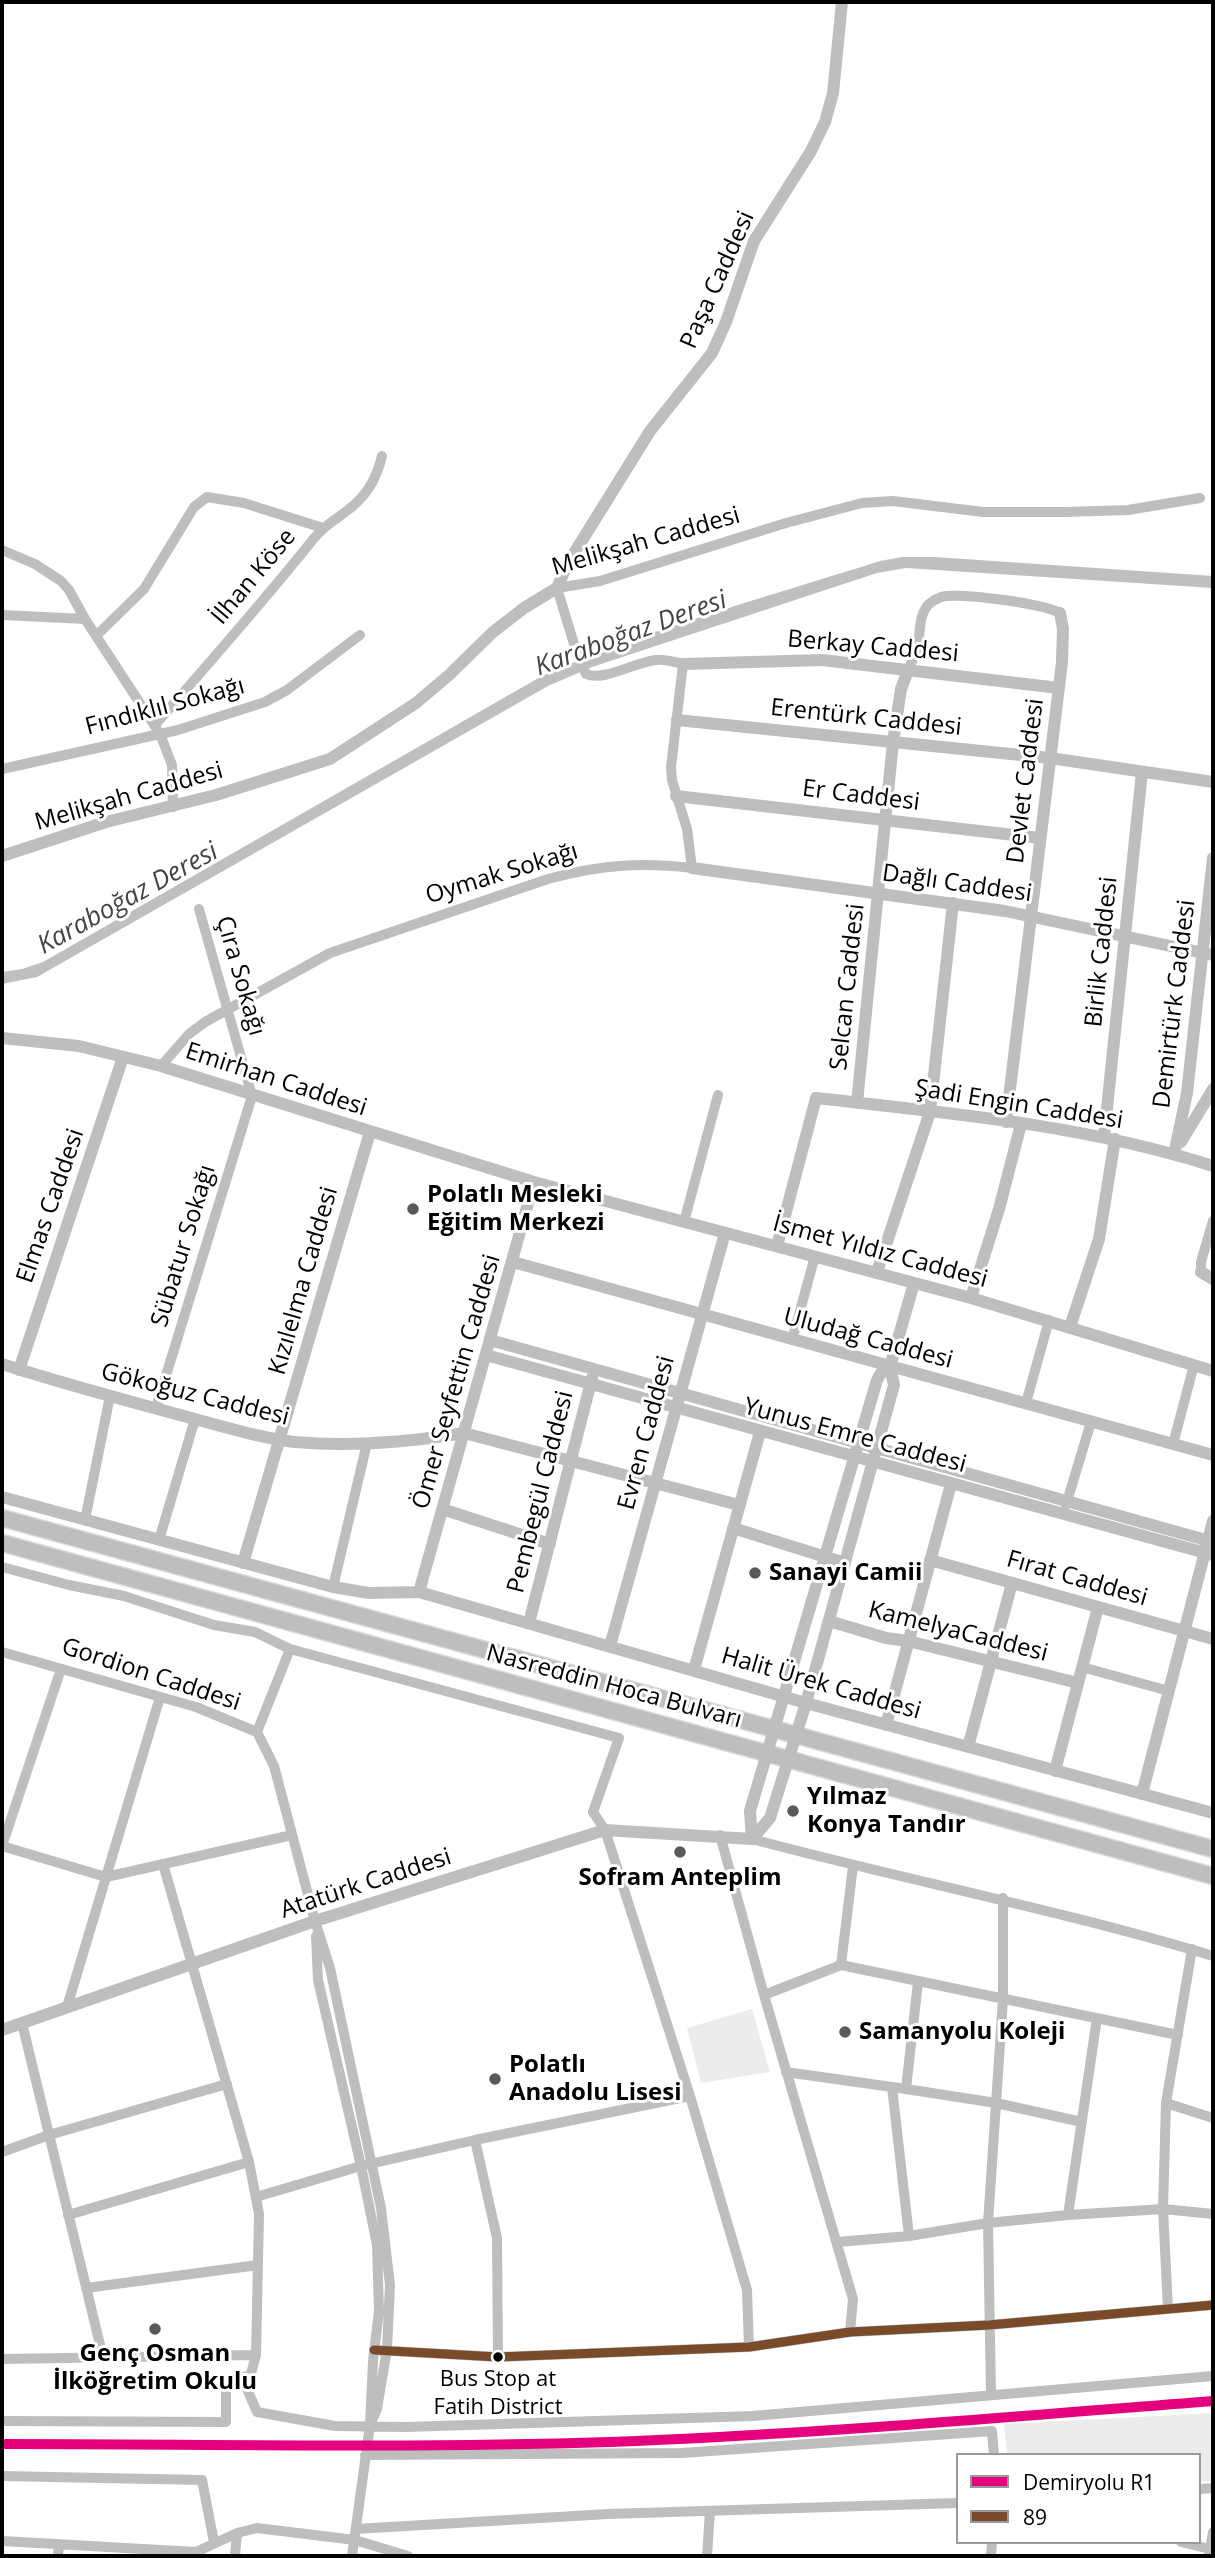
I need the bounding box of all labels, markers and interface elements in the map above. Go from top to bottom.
street label: Paşa Caddesi [675,207,761,353]
street label: Melikşah Caddesi [549,501,743,583]
street label: İlhan Köse [206,523,302,631]
water label: Karaboğaz Deresi [531,585,731,683]
street label: Berkay Caddesi [786,625,960,669]
street label: Fındıklıl Sokağı [82,672,248,742]
street label: Erentürk Caddesi [769,694,963,742]
street label: Devlet Caddesi [1002,697,1050,865]
street label: Melikşah Caddesi [32,756,226,838]
street label: Er Caddesi [801,775,921,817]
water label: Karaboğaz Deresi [32,836,224,962]
street label: Oymak Sokağı [422,837,582,911]
street label: Dağlı Caddesi [880,859,1034,909]
street label: Birlik Caddesi [1080,875,1124,1029]
street label: Demirtürk Caddesi [1148,898,1202,1110]
street label: Selcan Caddesi [825,902,871,1072]
street label: Çıra Sokağı [209,913,271,1039]
street label: Emirhan Caddesi [182,1037,370,1123]
street label: Şadi Engin Caddesi [913,1074,1125,1136]
street label: Elmas Caddesi [11,1125,91,1287]
street label: Sübatur Sokağı [146,1162,222,1330]
place label: Polatlı Mesleki Eğitim Merkezi [427,1181,605,1237]
street label: Kızılelma Caddesi [263,1184,345,1378]
marker: Polatlı Mesleki Eğitim Merkezi [405,1201,421,1217]
street label: İsmet Yıldız Caddesi [769,1209,991,1295]
street label: Ömer Seyfettin Caddesi [407,1251,507,1513]
street label: Uludağ Caddesi [780,1303,956,1375]
street label: Evren Caddesi [613,1353,681,1513]
street label: Gökoğuz Caddesi [98,1358,292,1432]
street label: Pembegül Caddesi [502,1388,580,1596]
street label: Yunus Emre Caddesi [741,1392,969,1480]
street label: Fırat Caddesi [1003,1545,1151,1613]
place label: Sanayi Camii [769,1559,922,1587]
marker: Sanayi Camii [747,1565,763,1581]
street label: KamelyaCaddesi [865,1596,1051,1668]
street label: Gordion Caddesi [58,1632,244,1718]
street label: Nasreddin Hoca Bulvarı [483,1639,745,1735]
street label: Halit Ürek Caddesi [718,1642,924,1726]
place label: Yılmaz Konya Tandır [807,1783,966,1839]
marker: Yılmaz Konya Tandır [785,1803,801,1819]
street label: Atatürk Caddesi [277,1843,455,1925]
marker: Sofram Anteplim [672,1844,688,1860]
place label: Sofram Anteplim [579,1864,781,1892]
place label: Samanyolu Koleji [859,2018,1065,2046]
marker: Samanyolu Koleji [837,2024,853,2040]
place label: Polatlı Anadolu Lisesi [509,2051,681,2107]
marker: Polatlı Anadolu Lisesi [487,2071,503,2087]
marker: Genç Osman İlköğretim Okulu [147,2321,163,2337]
place label: Genç Osman İlköğretim Okulu [53,2340,257,2396]
marker: Bus Stop at Fatih District [491,2350,505,2364]
place label: Bus Stop at Fatih District [434,2367,562,2418]
legend [956,2453,1201,2544]
text: Demiryolu R1 [1023,2468,1155,2496]
text: 89 [1023,2503,1047,2531]

